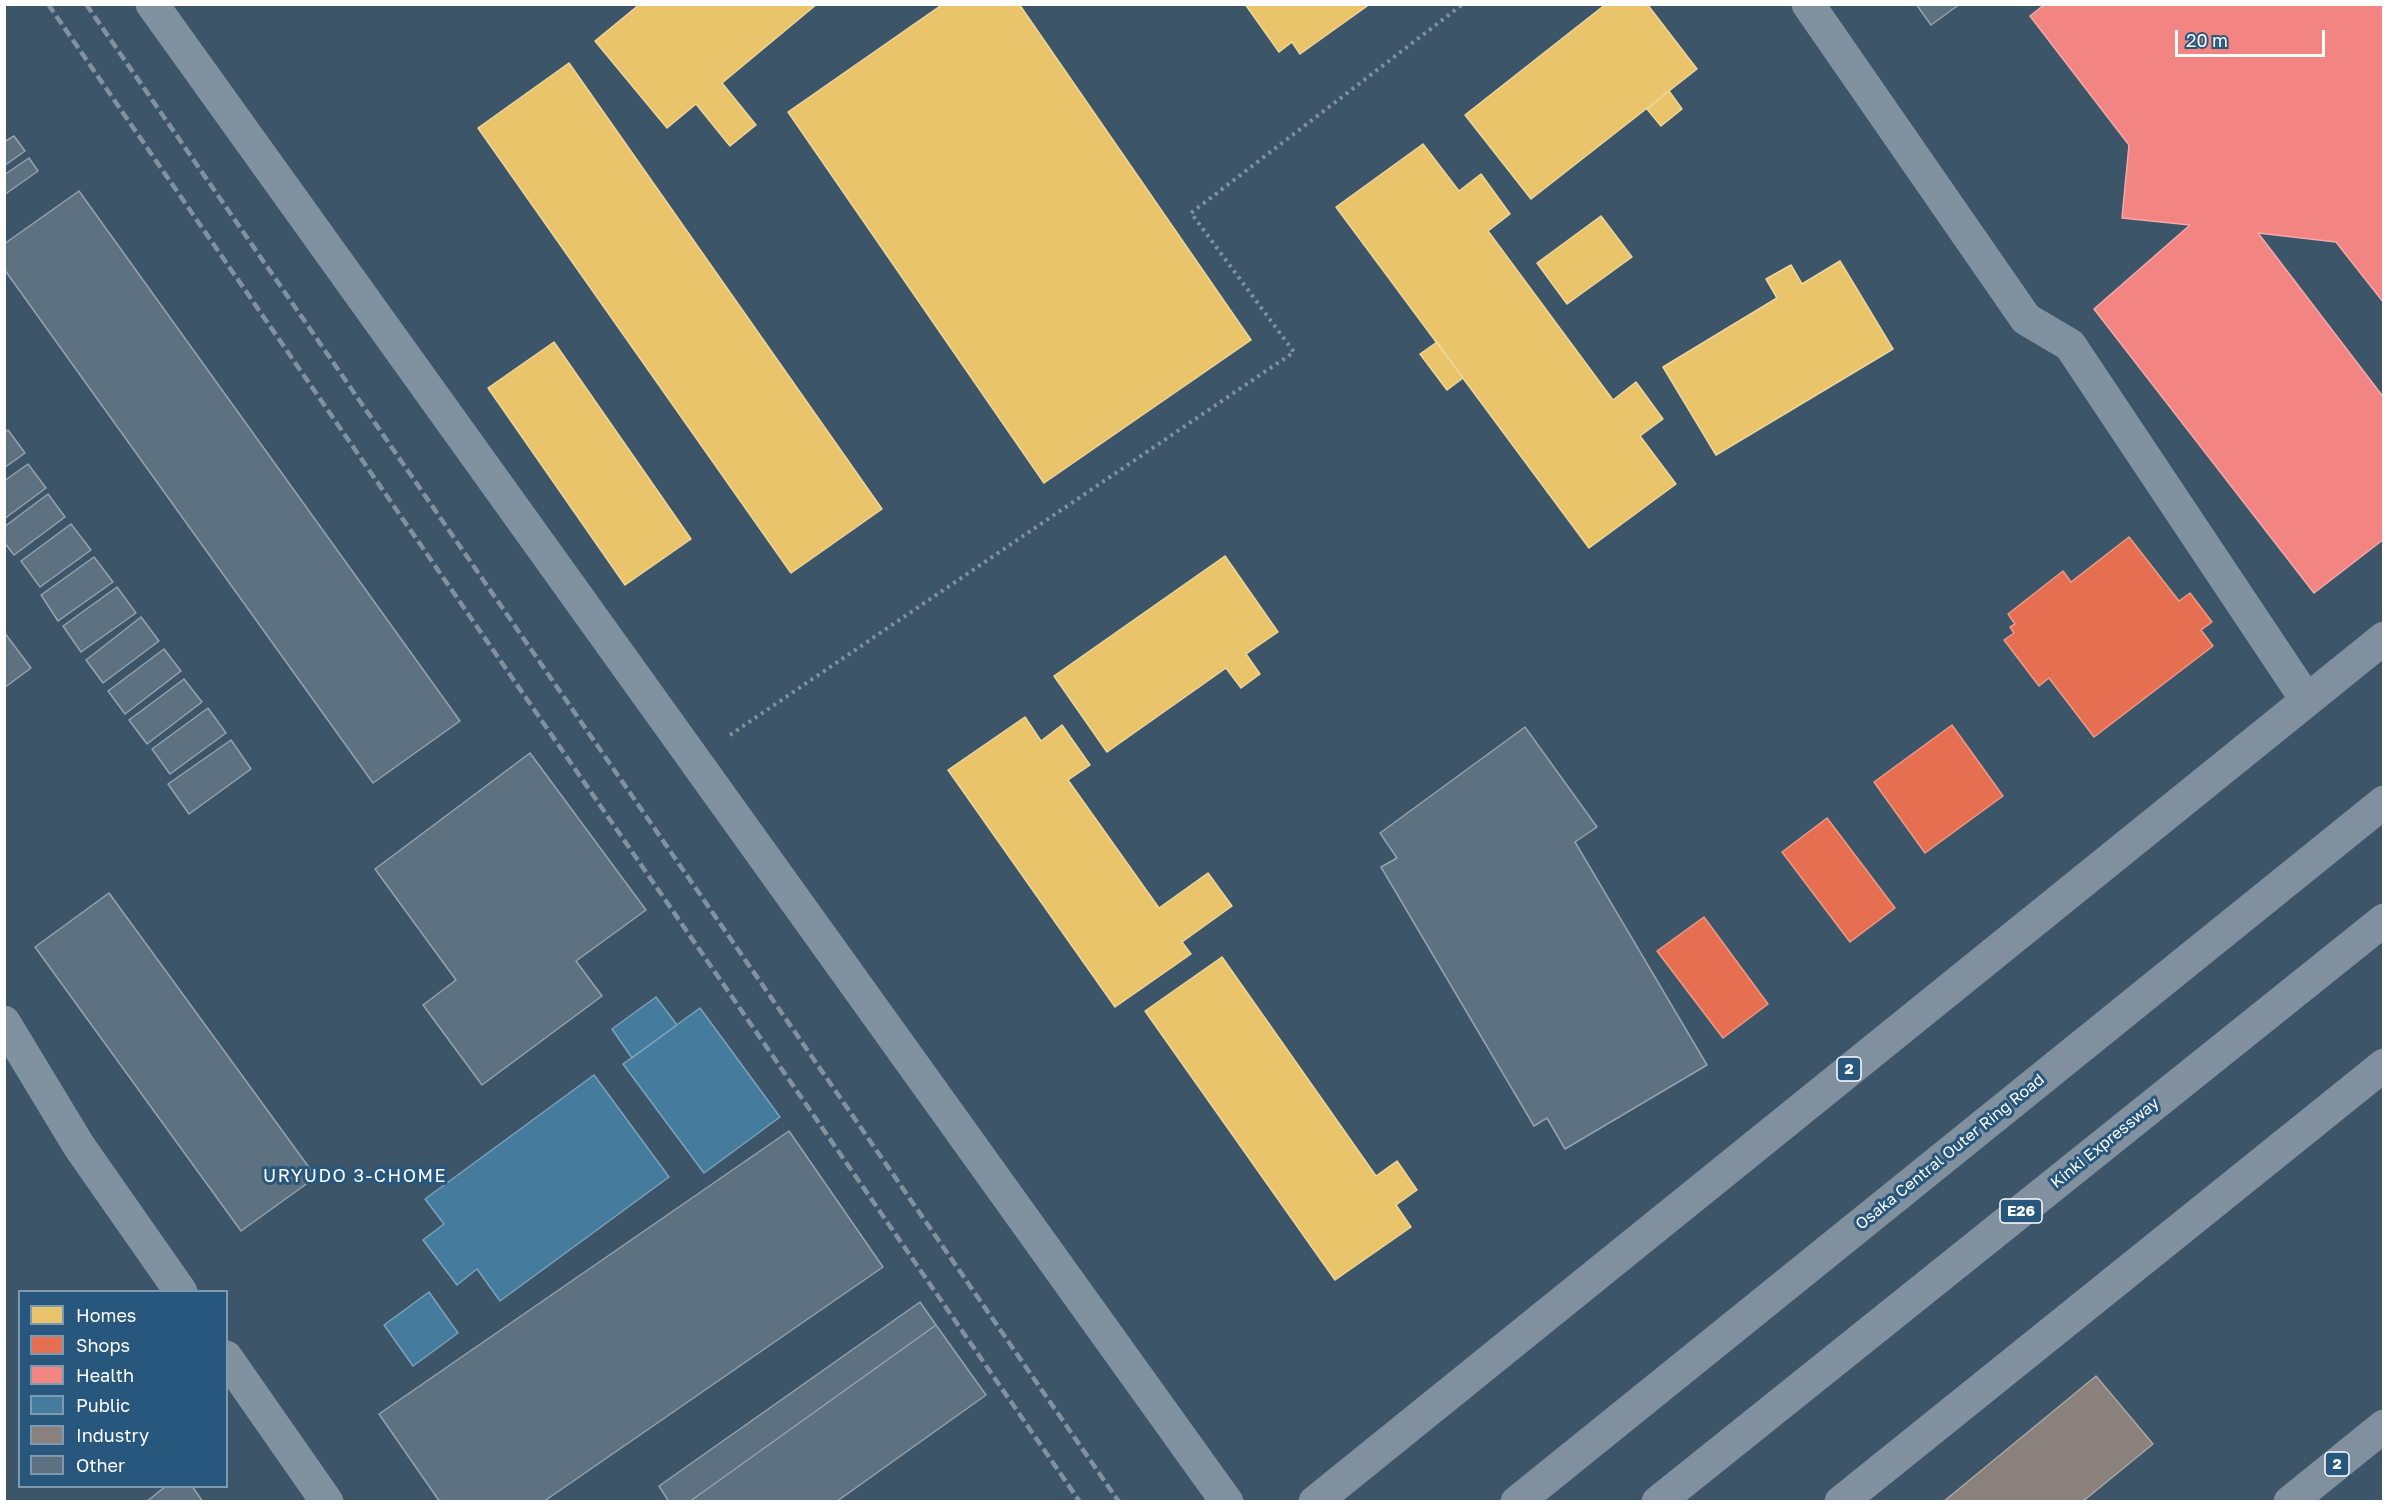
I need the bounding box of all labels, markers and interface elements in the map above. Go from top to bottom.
scale bar [2178,18,2328,56]
text: 20 m [2186,29,2228,51]
road number: 2 [1837,1057,1861,1081]
street label: Osaka Central Outer Ring Road [1852,1070,2048,1234]
street label: Kinki Expressway [2047,1094,2163,1192]
district label: URYUDO 3-CHOME [263,1165,447,1187]
road number: E26 [2000,1199,2042,1223]
legend [18,1290,228,1488]
text: Homes [76,1304,136,1326]
text: Shops [76,1334,130,1356]
text: Health [76,1364,134,1386]
text: Public [76,1394,130,1416]
text: Industry [76,1424,149,1446]
road number: 2 [2325,1452,2349,1476]
text: Other [76,1454,125,1476]

